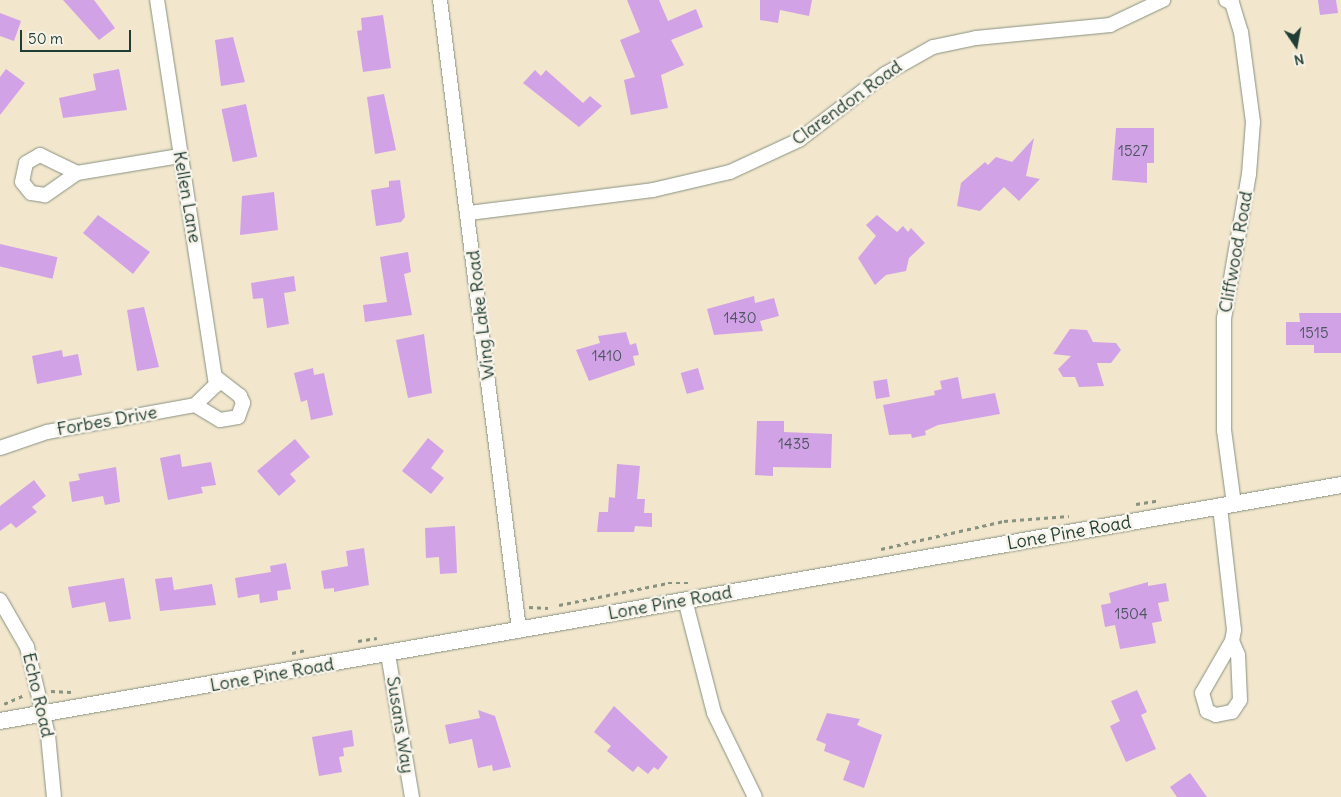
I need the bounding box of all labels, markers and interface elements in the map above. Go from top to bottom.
scale bar [22,20,134,52]
north arrow [1271,20,1321,70]
text: 50 m [28,29,63,48]
text: N [1293,50,1306,69]
street label: Clarendon Road [788,56,906,150]
house number: 1527 [1118,142,1148,160]
street label: Kellen Lane [168,149,206,245]
street label: Cliffwood Road [1215,189,1257,315]
street label: Wing Lake Road [462,249,500,381]
house number: 1430 [723,309,757,327]
house number: 1515 [1299,324,1329,342]
house number: 1410 [592,347,622,365]
street label: Forbes Drive [55,402,159,440]
house number: 1435 [778,435,810,453]
street label: Lone Pine Road [1005,511,1133,555]
street label: Lone Pine Road [606,581,734,625]
house number: 1504 [1114,605,1148,623]
street label: Echo Road [18,650,58,740]
street label: Lone Pine Road [208,653,336,697]
street label: Susans Way [382,675,418,775]

